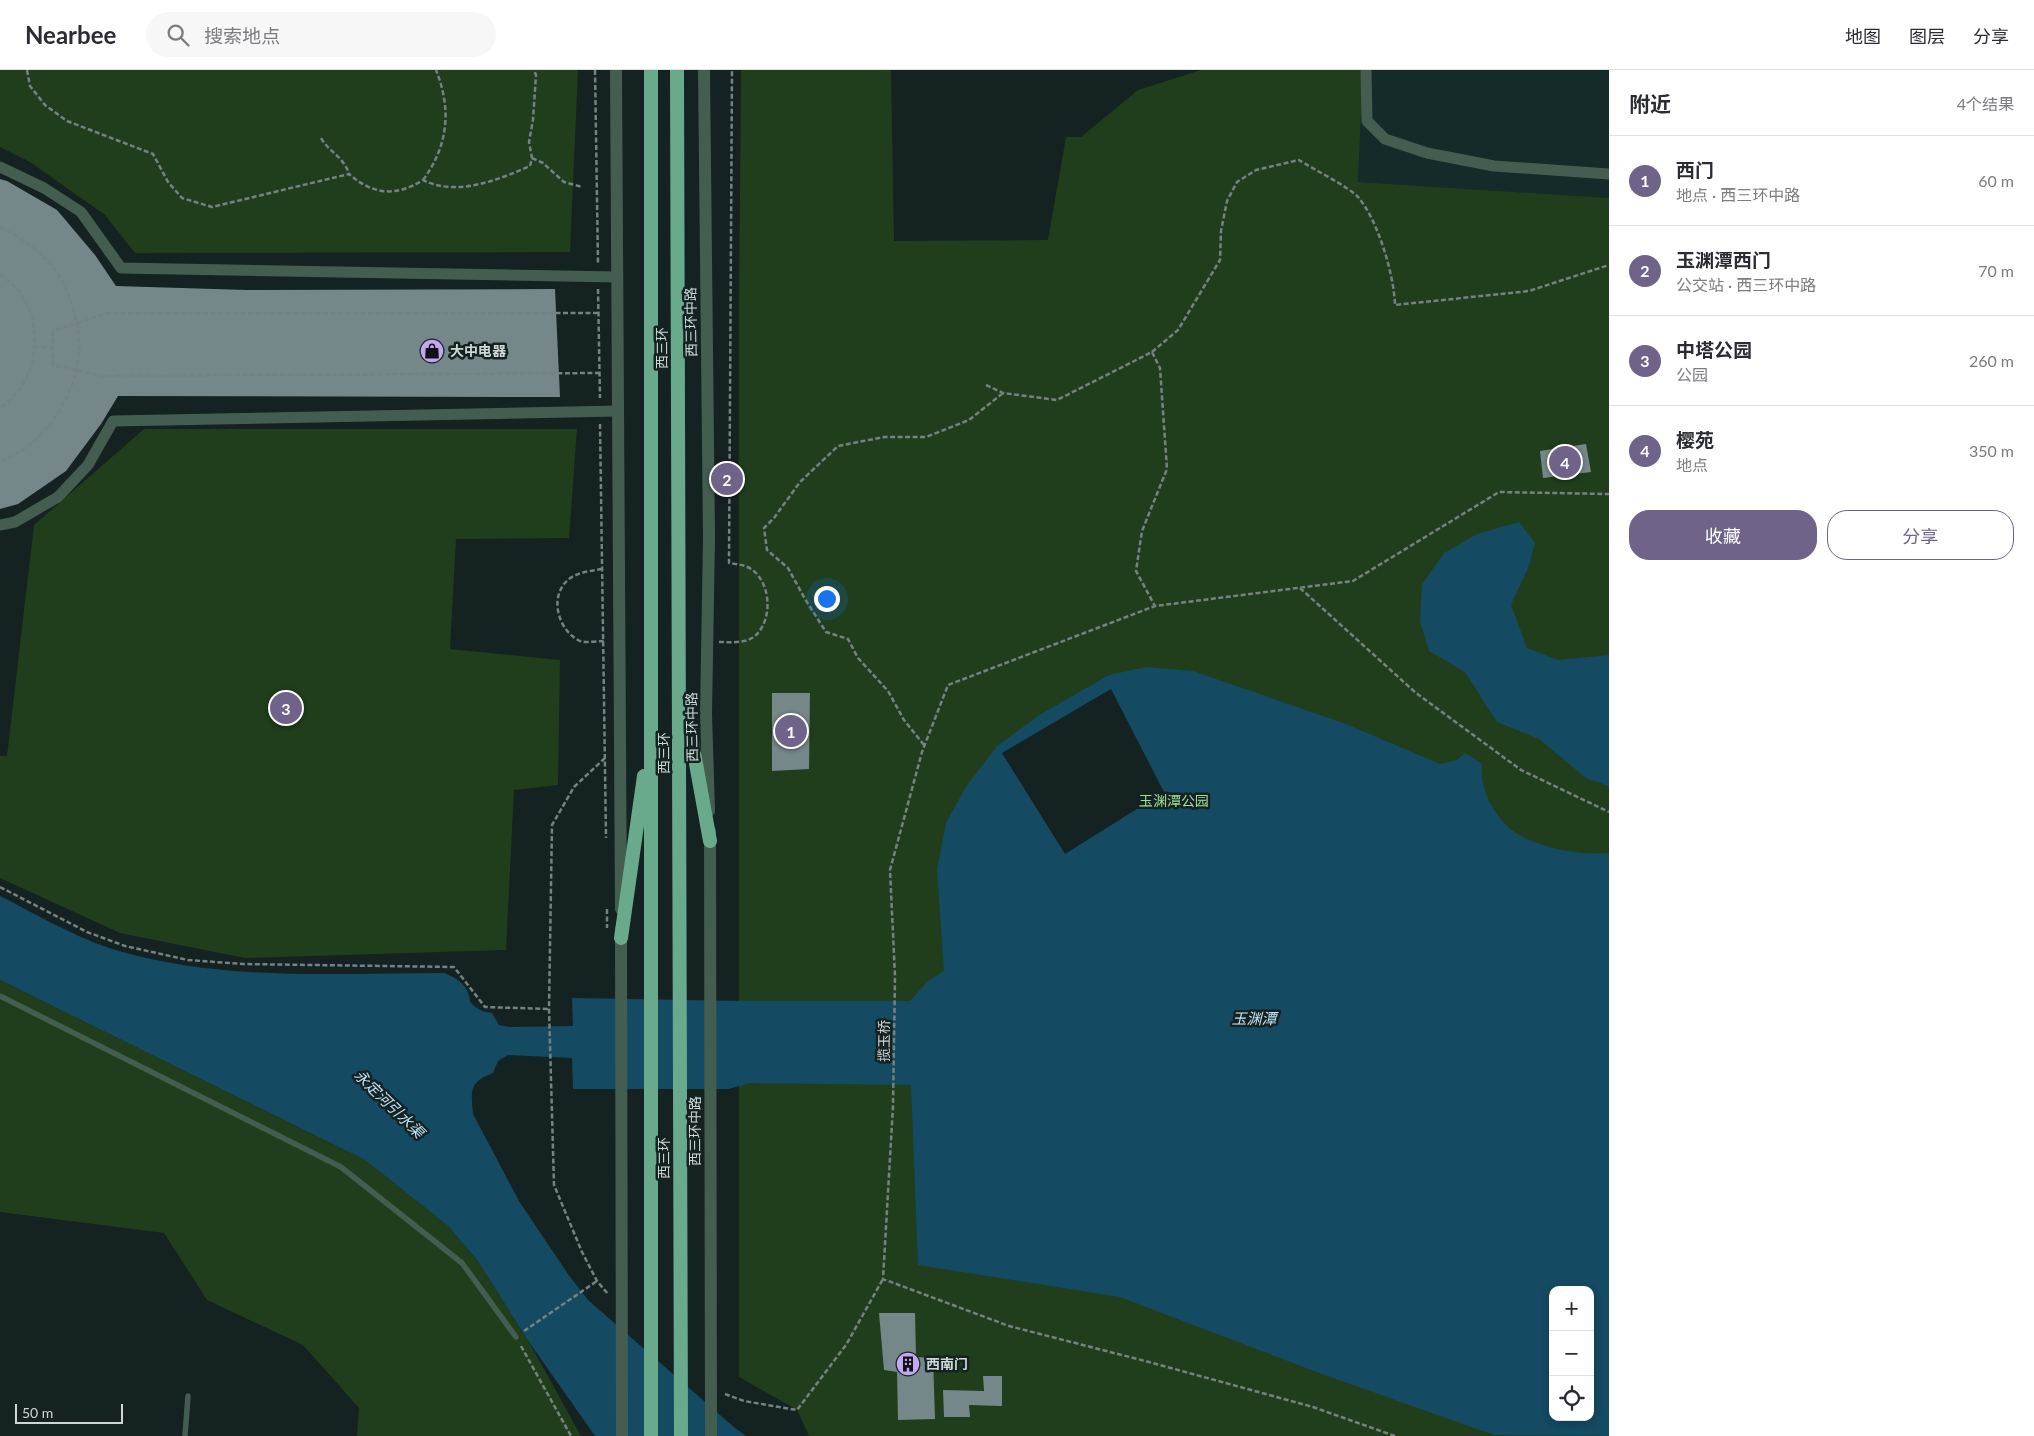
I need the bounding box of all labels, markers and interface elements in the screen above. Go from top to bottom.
search box [146,12,496,57]
text: Nearbee [25,20,116,49]
icon: search [164,21,192,49]
text: 搜索地点 [204,24,280,47]
text: 地图 [1845,25,1881,47]
text: 图层 [1909,25,1945,47]
text: 分享 [1973,25,2009,47]
text: 附近 [1629,91,1671,116]
text: 4个结果 [1957,94,2014,113]
text: 西门 [1676,158,1714,181]
text: 1 [1640,171,1650,190]
text: 60 m [1978,171,2014,190]
text: 地点 · 西三环中路 [1676,185,1800,204]
text: 玉渊潭西门 [1676,248,1771,271]
text: 2 [1640,261,1650,280]
text: 70 m [1978,261,2014,280]
text: 公交站 · 西三环中路 [1676,275,1816,294]
street label: 西三环中路 [681,287,700,357]
street label: 西三环 [653,327,670,369]
shop icon: 大中电器 [419,338,445,364]
text: 中塔公园 [1676,338,1752,361]
place label: 大中电器 [450,342,507,359]
text: 3 [1640,351,1650,370]
text: 260 m [1969,351,2014,370]
text: 公园 [1676,365,1708,384]
text: 樱苑 [1676,428,1714,451]
text: 4 [1640,441,1650,460]
text: 350 m [1969,441,2014,460]
pin: 4 [1549,443,1581,481]
text: 地点 [1676,455,1708,474]
pin: 2 [711,460,743,498]
button: 收藏 [1629,510,1817,560]
button: 分享 [1827,510,2014,560]
your location [814,586,840,612]
pin: 3 [270,689,302,727]
street label: 西三环中路 [682,692,701,762]
pin: 1 [775,712,807,750]
street label: 西三环 [655,732,672,774]
park label: 玉渊潭公园 [1139,792,1209,809]
water label: 玉渊潭 [1231,1009,1279,1027]
street label: 揽玉桥 [875,1020,892,1062]
water label: 永定河引水渠 [351,1066,430,1142]
street label: 西三环中路 [686,1096,703,1166]
street label: 西三环 [655,1137,672,1179]
map controls [1549,1286,1594,1421]
button: + [1549,1286,1594,1331]
button: − [1549,1331,1594,1376]
building icon: 西南门 [895,1351,921,1377]
place label: 西南门 [926,1355,968,1372]
button: locate [1549,1376,1594,1421]
scale bar [15,1401,122,1424]
text: 50 m [22,1404,53,1421]

